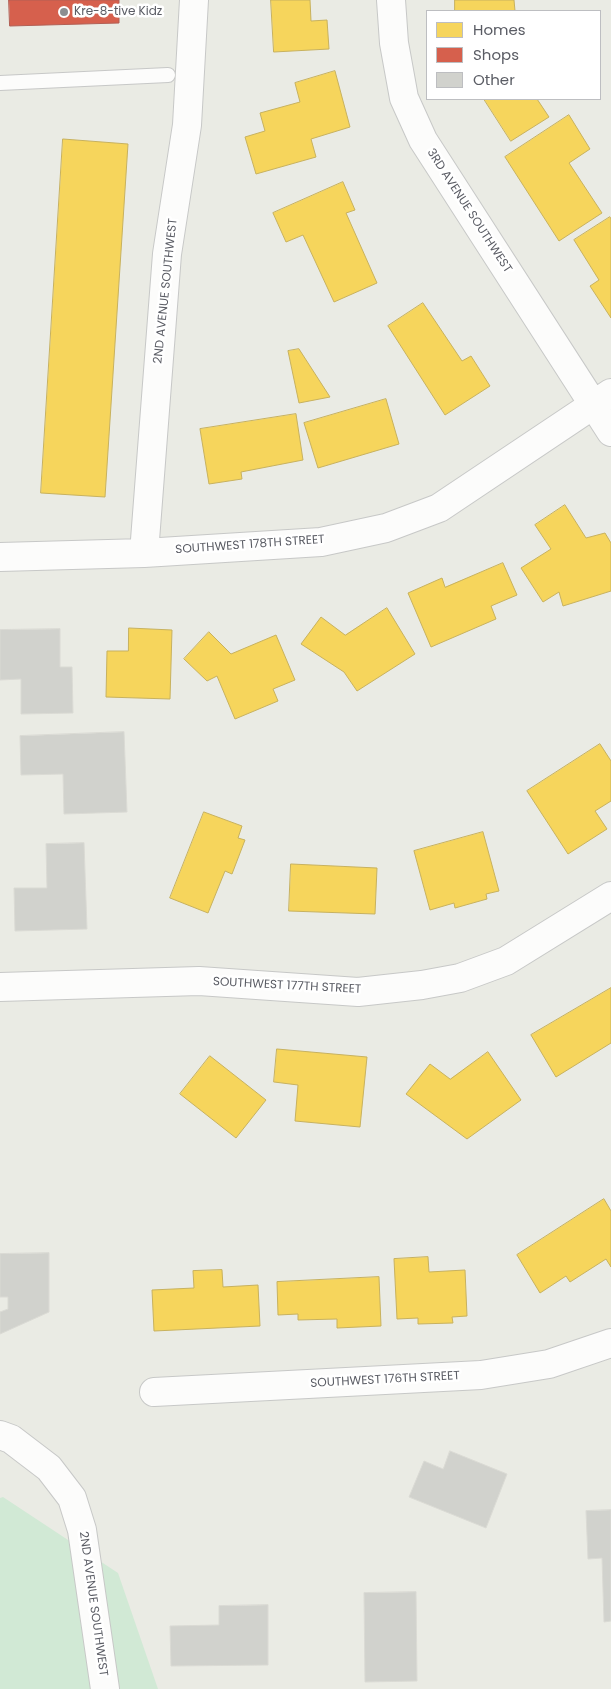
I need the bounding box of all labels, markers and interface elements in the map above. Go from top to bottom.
place label: Kre-8-tive Kidz [74,5,162,19]
marker: Kre-8-tive Kidz [58,6,70,18]
legend [426,10,601,100]
text: Homes [473,19,526,40]
text: Shops [473,44,519,65]
text: Other [473,69,515,90]
street label: 3RD AVENUE SOUTHWEST [423,146,515,276]
street label: 2ND AVENUE SOUTHWEST [151,218,181,364]
street label: SOUTHWEST 178TH STREET [175,533,325,557]
street label: SOUTHWEST 177TH STREET [212,975,362,997]
street label: SOUTHWEST 176TH STREET [310,1369,460,1391]
street label: 2ND AVENUE SOUTHWEST [76,1531,110,1677]

